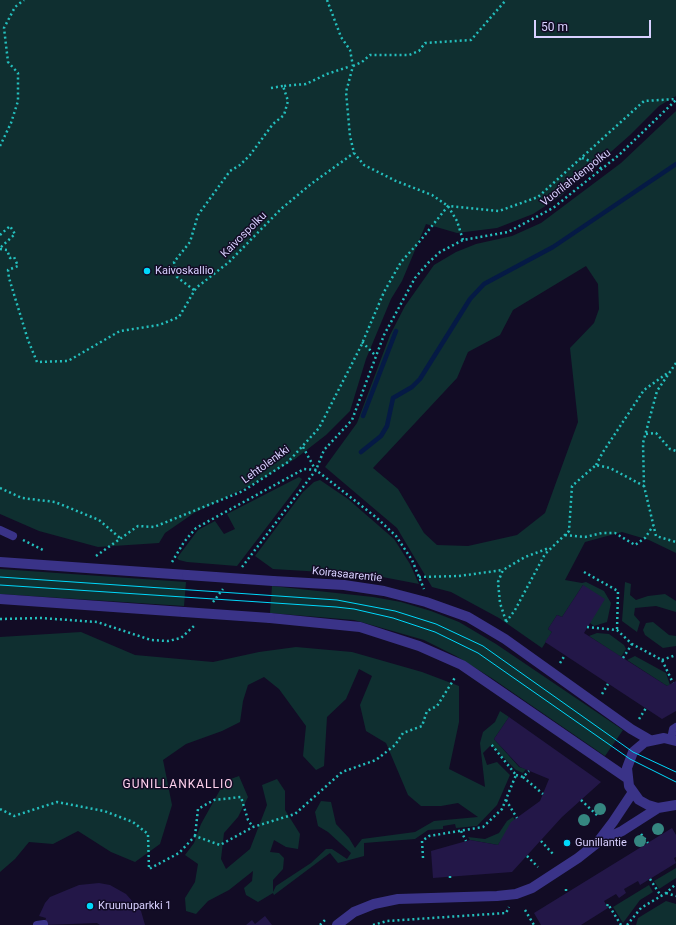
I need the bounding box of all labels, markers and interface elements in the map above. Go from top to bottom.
scale bar [536,12,653,38]
text: 50 m [541,20,568,34]
street label: Vuorilahdenpolku [538,147,614,209]
street label: Kaivospolku [218,209,270,261]
place label: Kaivoskallio [155,264,214,278]
marker: Kaivoskallio [142,266,152,276]
street label: Lehtolenkki [239,443,293,487]
street label: Koirasaarentie [311,565,383,585]
district label: GUNILLANKALLIO [122,778,234,792]
place label: Gunillantie [575,836,627,850]
marker: Gunillantie [562,838,572,848]
place label: Kruunuparkki 1 [98,899,172,913]
marker: Kruunuparkki 1 [85,901,95,911]

